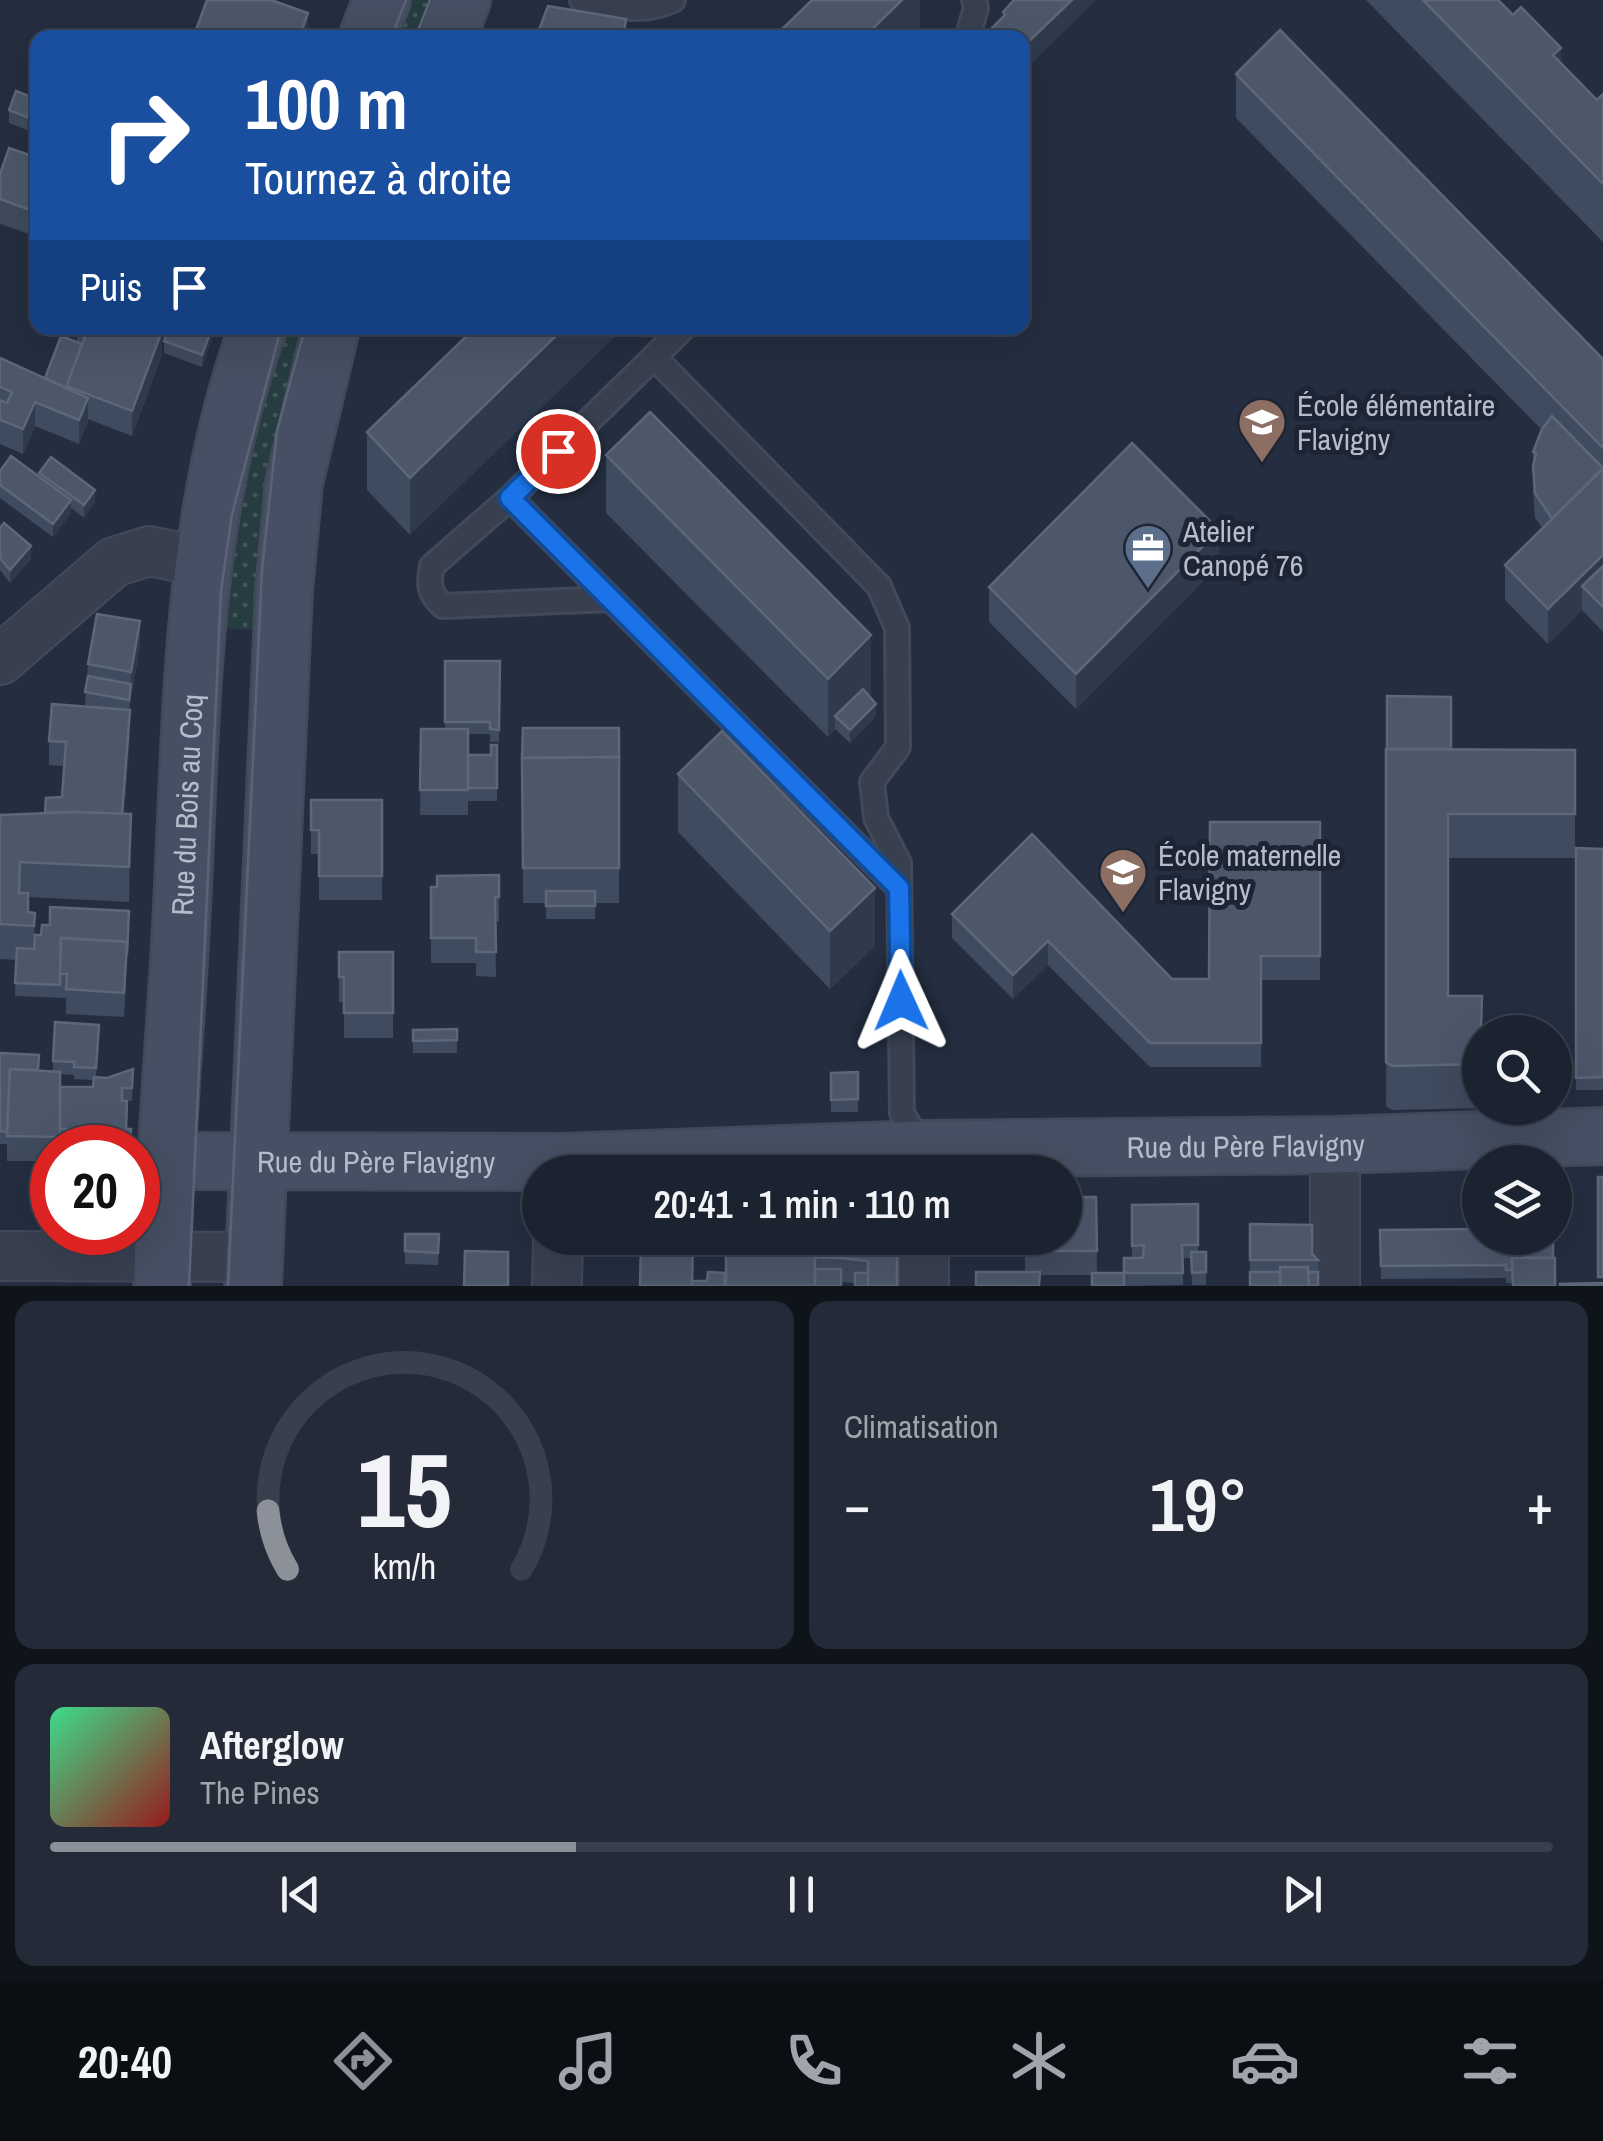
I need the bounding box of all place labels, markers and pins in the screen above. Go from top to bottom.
place label: École élémentaire Flavigny [1297,385,1495,459]
school or university icon: École élémentaire Flavigny [1236,396,1288,464]
pin [516,409,601,494]
place label: Atelier Canopé 76 [1182,511,1303,585]
office icon: Atelier Canopé 76 [1122,522,1174,590]
place label: École maternelle Flavigny [1158,835,1341,909]
school or university icon: École maternelle Flavigny [1097,846,1149,914]

